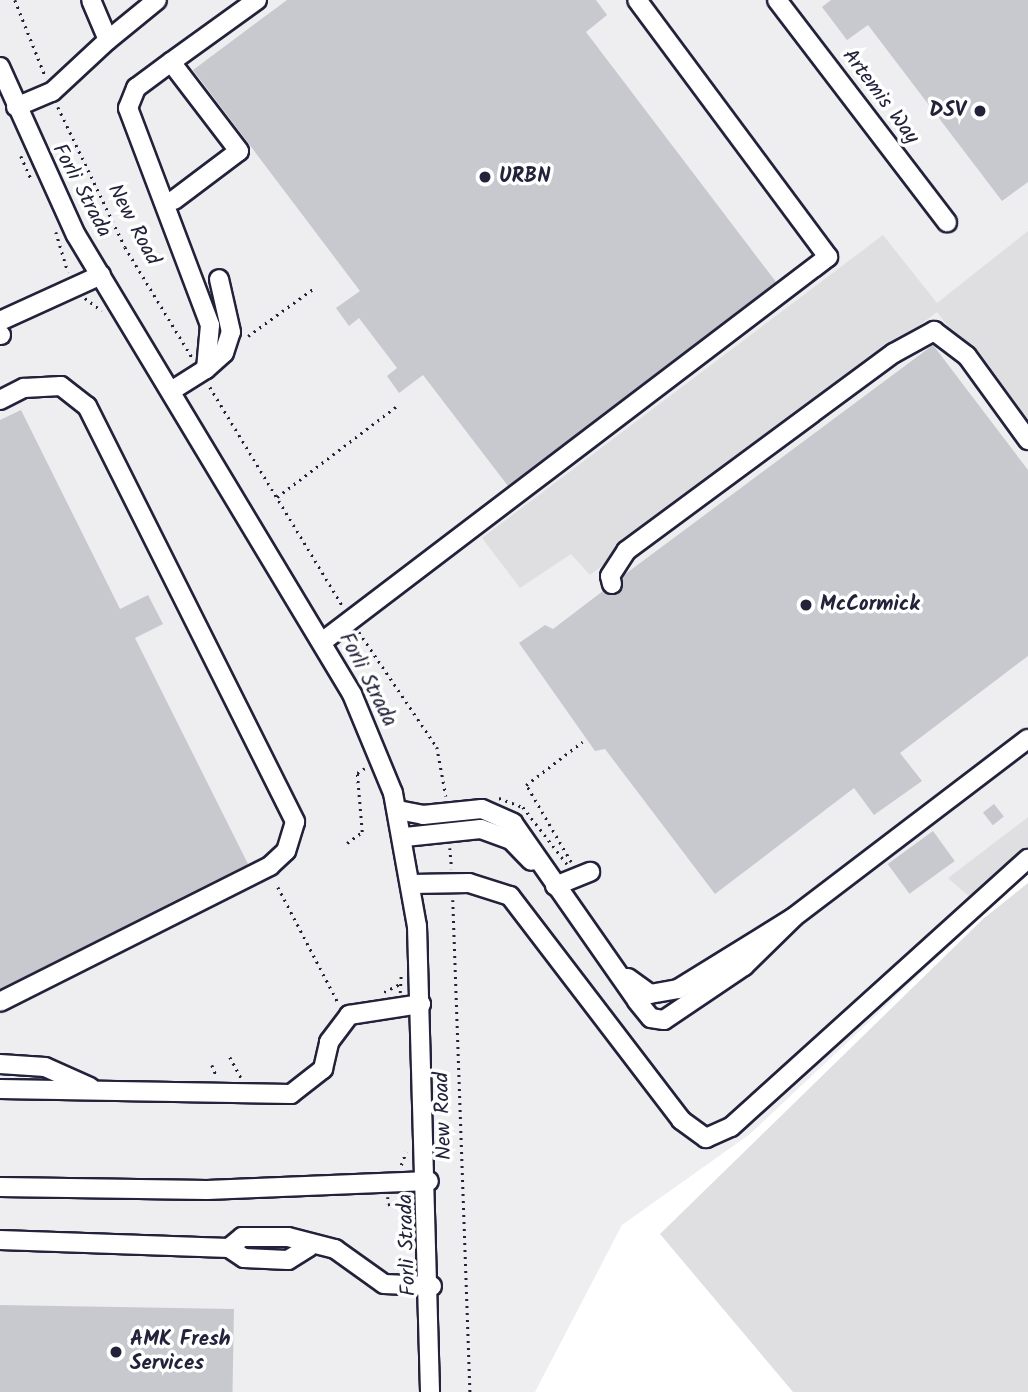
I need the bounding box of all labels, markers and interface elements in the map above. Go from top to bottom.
street label: Artemis Way [836,44,924,150]
place label: DSV [929,98,966,124]
marker: DSV [972,103,988,119]
street label: Forli Strada [46,140,116,242]
place label: URBN [499,164,550,190]
marker: URBN [477,169,493,185]
street label: New Road [101,180,165,270]
place label: McCormick [820,592,920,618]
marker: McCormick [798,597,814,613]
street label: Forli Strada [333,629,401,731]
street label: New Road [430,1071,458,1161]
street label: Forli Strada [394,1193,422,1297]
place label: AMK Fresh Services [130,1327,231,1377]
marker: AMK Fresh Services [108,1344,124,1360]

